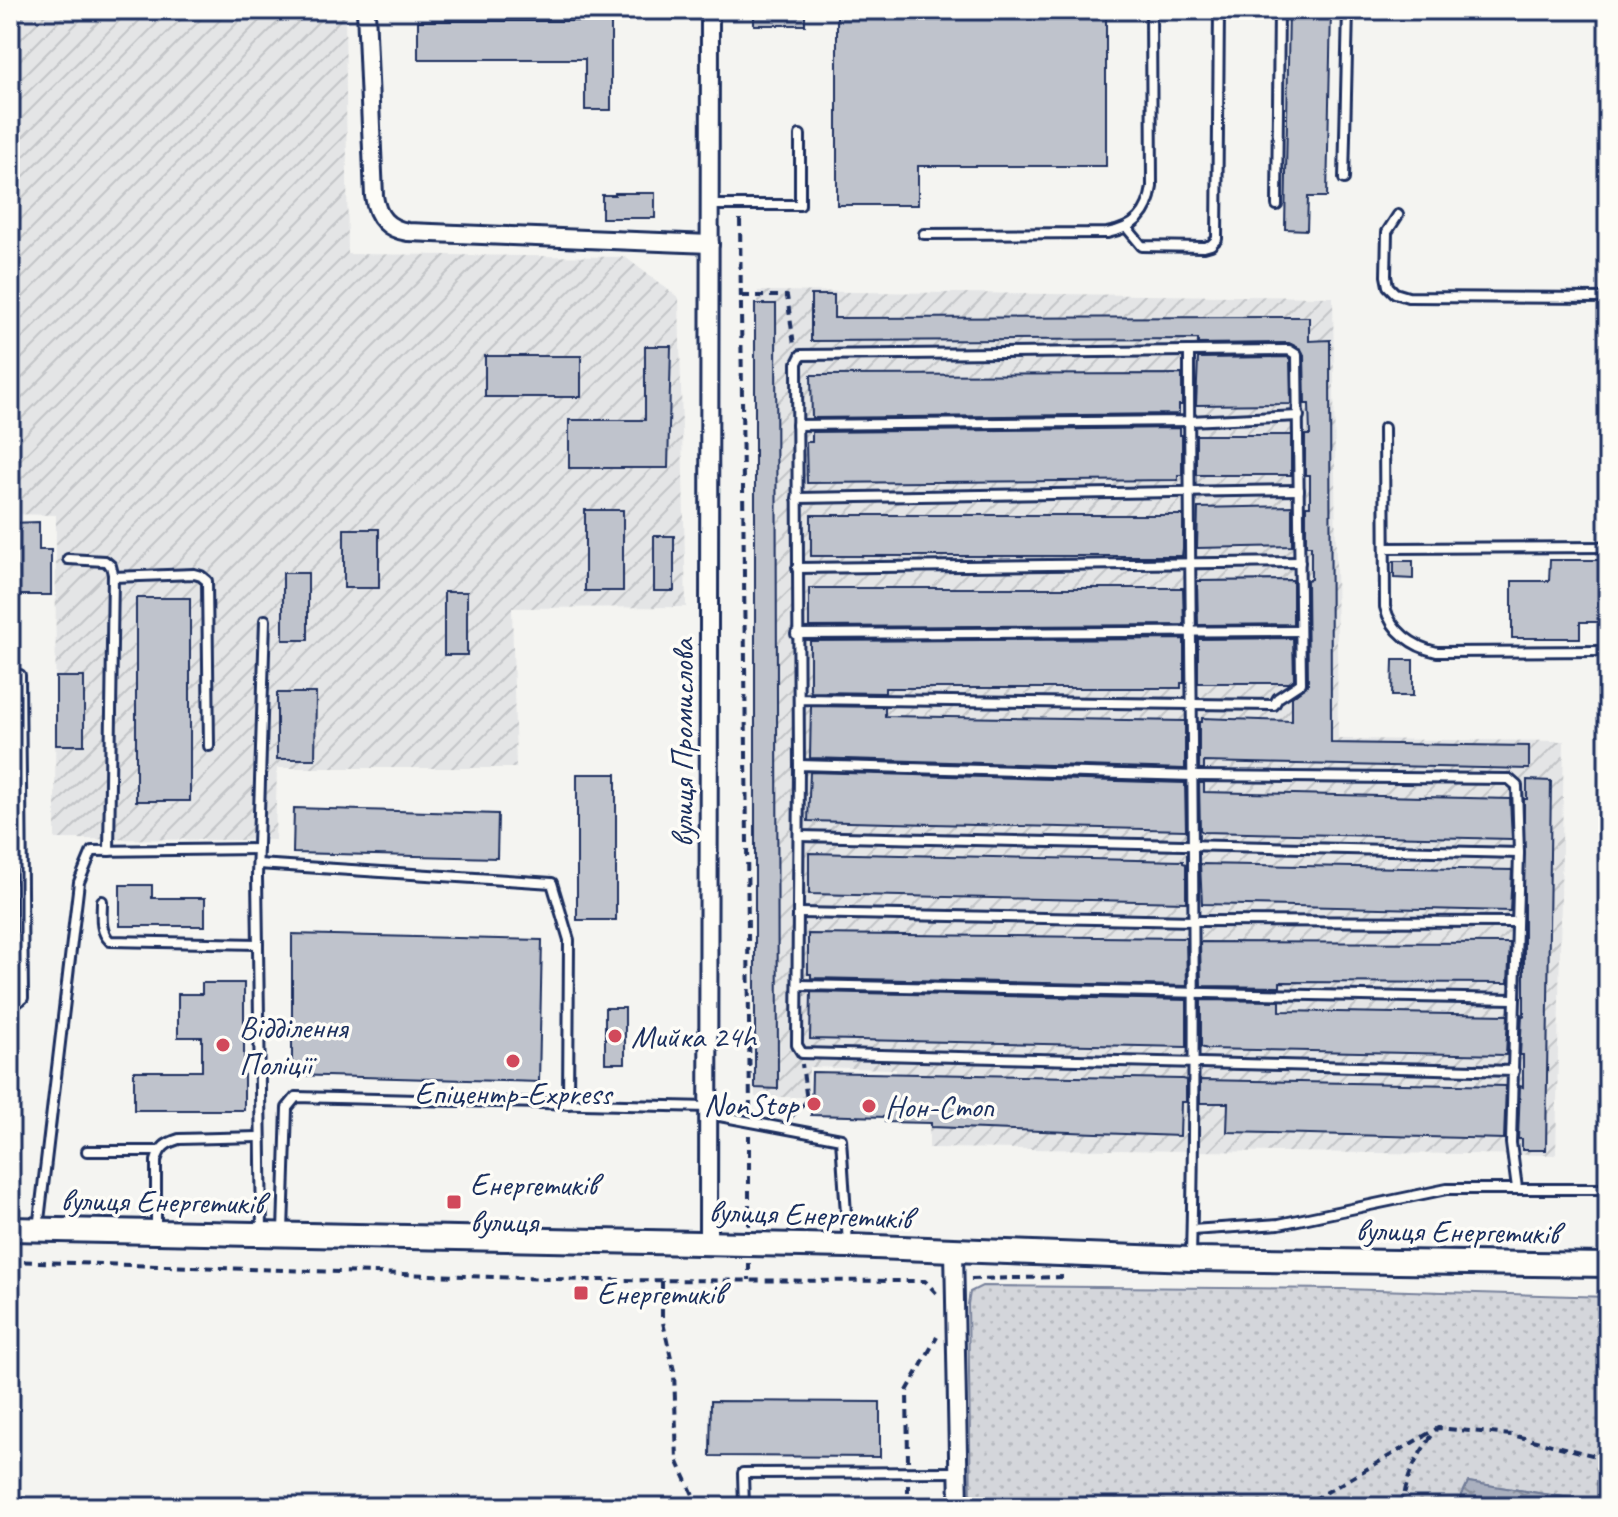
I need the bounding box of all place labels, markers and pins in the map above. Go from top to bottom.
place label: Відділення Поліції [239,1007,349,1085]
place label: Мийка 24һ [631,1016,758,1057]
marker: Мийка 24һ [606,1027,624,1045]
marker: Відділення Поліції [214,1036,232,1054]
marker: Епіцентр-Express [504,1052,522,1070]
place label: Епіцентр-Express [414,1073,614,1114]
place label: NonStop [704,1084,800,1125]
place label: Нон-Стоп [885,1086,995,1127]
marker: NonStop [805,1095,823,1113]
marker: Нон-Стоп [860,1097,878,1115]
place label: Енергетиків вулиця [470,1164,604,1242]
marker: Енергетиків вулиця [445,1193,463,1211]
place label: Енергетиків [597,1273,731,1314]
marker: Енергетиків [572,1284,590,1302]

